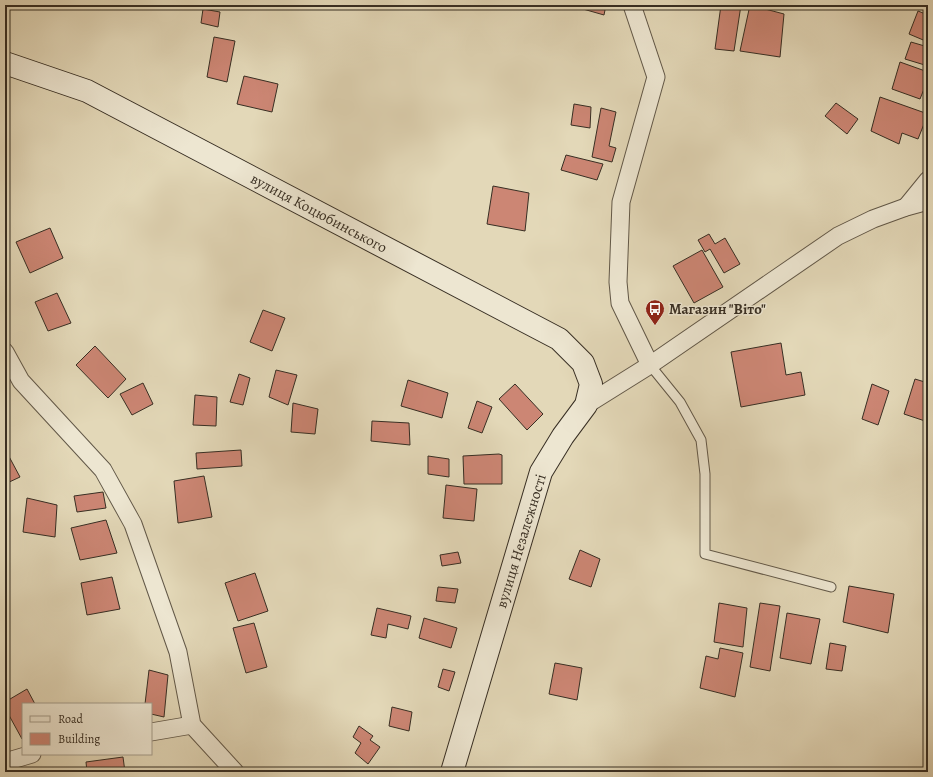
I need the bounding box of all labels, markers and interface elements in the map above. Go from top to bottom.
street label: вулиця Коцюбинського [247,168,391,258]
bus stop icon: Магазин "Віто" [644,298,666,326]
place label: Магазин "Віто" [669,299,766,319]
street label: вулиця Незалежності [491,472,551,610]
legend [22,703,152,755]
text: Road [58,711,84,727]
text: Building [58,731,100,747]

